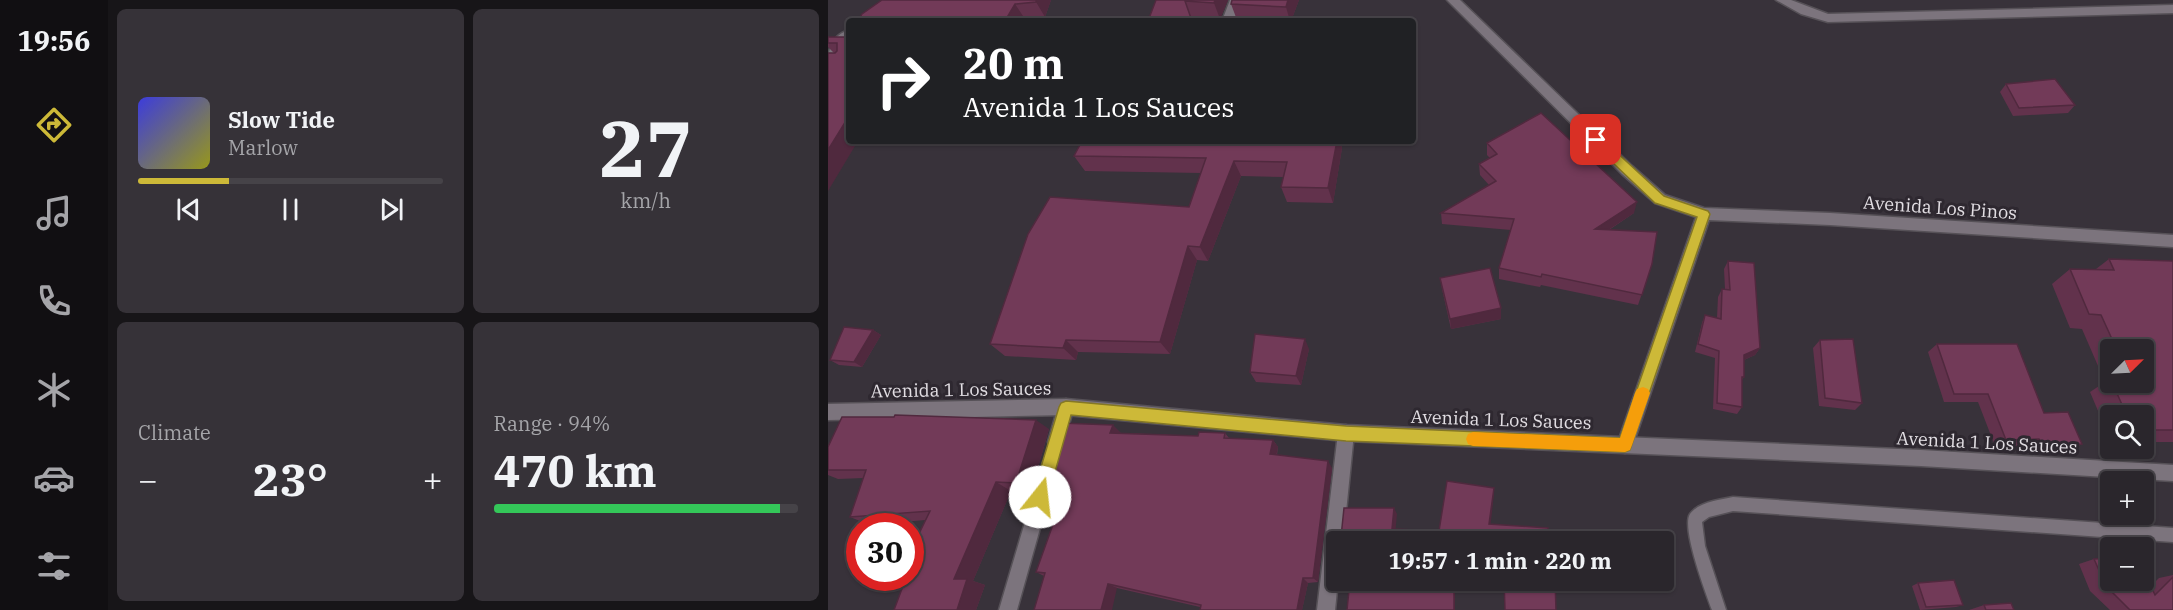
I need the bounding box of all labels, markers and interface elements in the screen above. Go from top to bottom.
text: 19:56 [18,23,90,58]
text: 20 m [963,36,1064,91]
icon: right [864,42,942,120]
text: Avenida 1 Los Sauces [963,89,1234,124]
text: 27 [599,97,693,198]
icon: directions [33,104,75,146]
text: Slow Tide [228,105,335,134]
pin [1570,114,1621,165]
icon: arrive [1579,123,1612,156]
text: Marlow [228,134,298,161]
text: km/h [620,187,671,214]
street label: Avenida Los Pinos [1862,191,2018,224]
icon: music [33,192,75,234]
icon: previous [172,193,205,226]
icon: pause [274,193,307,226]
icon: next [375,193,408,226]
icon: phone [33,280,75,322]
north arrow [2100,339,2154,393]
map controls [2100,339,2154,591]
icon: climate [33,369,75,411]
street label: Avenida 1 Los Sauces [870,376,1052,403]
street label: Avenida 1 Los Sauces [1410,405,1592,434]
button: search [2100,405,2154,459]
text: Range · 94% [494,410,610,437]
text: Climate [138,419,211,446]
street label: Avenida 1 Los Sauces [1896,426,2078,459]
text: 470 km [494,441,657,499]
text: 23° [253,450,328,508]
icon: car [33,457,75,499]
text: − [138,458,158,501]
text: + [423,458,443,501]
position arrow [1008,465,1072,529]
button: + [2100,471,2154,525]
speed limit sign: 30 [846,513,924,591]
button: − [2100,537,2154,591]
icon: filters [33,545,75,587]
text: 19:57 · 1 min · 220 m [1388,546,1612,575]

